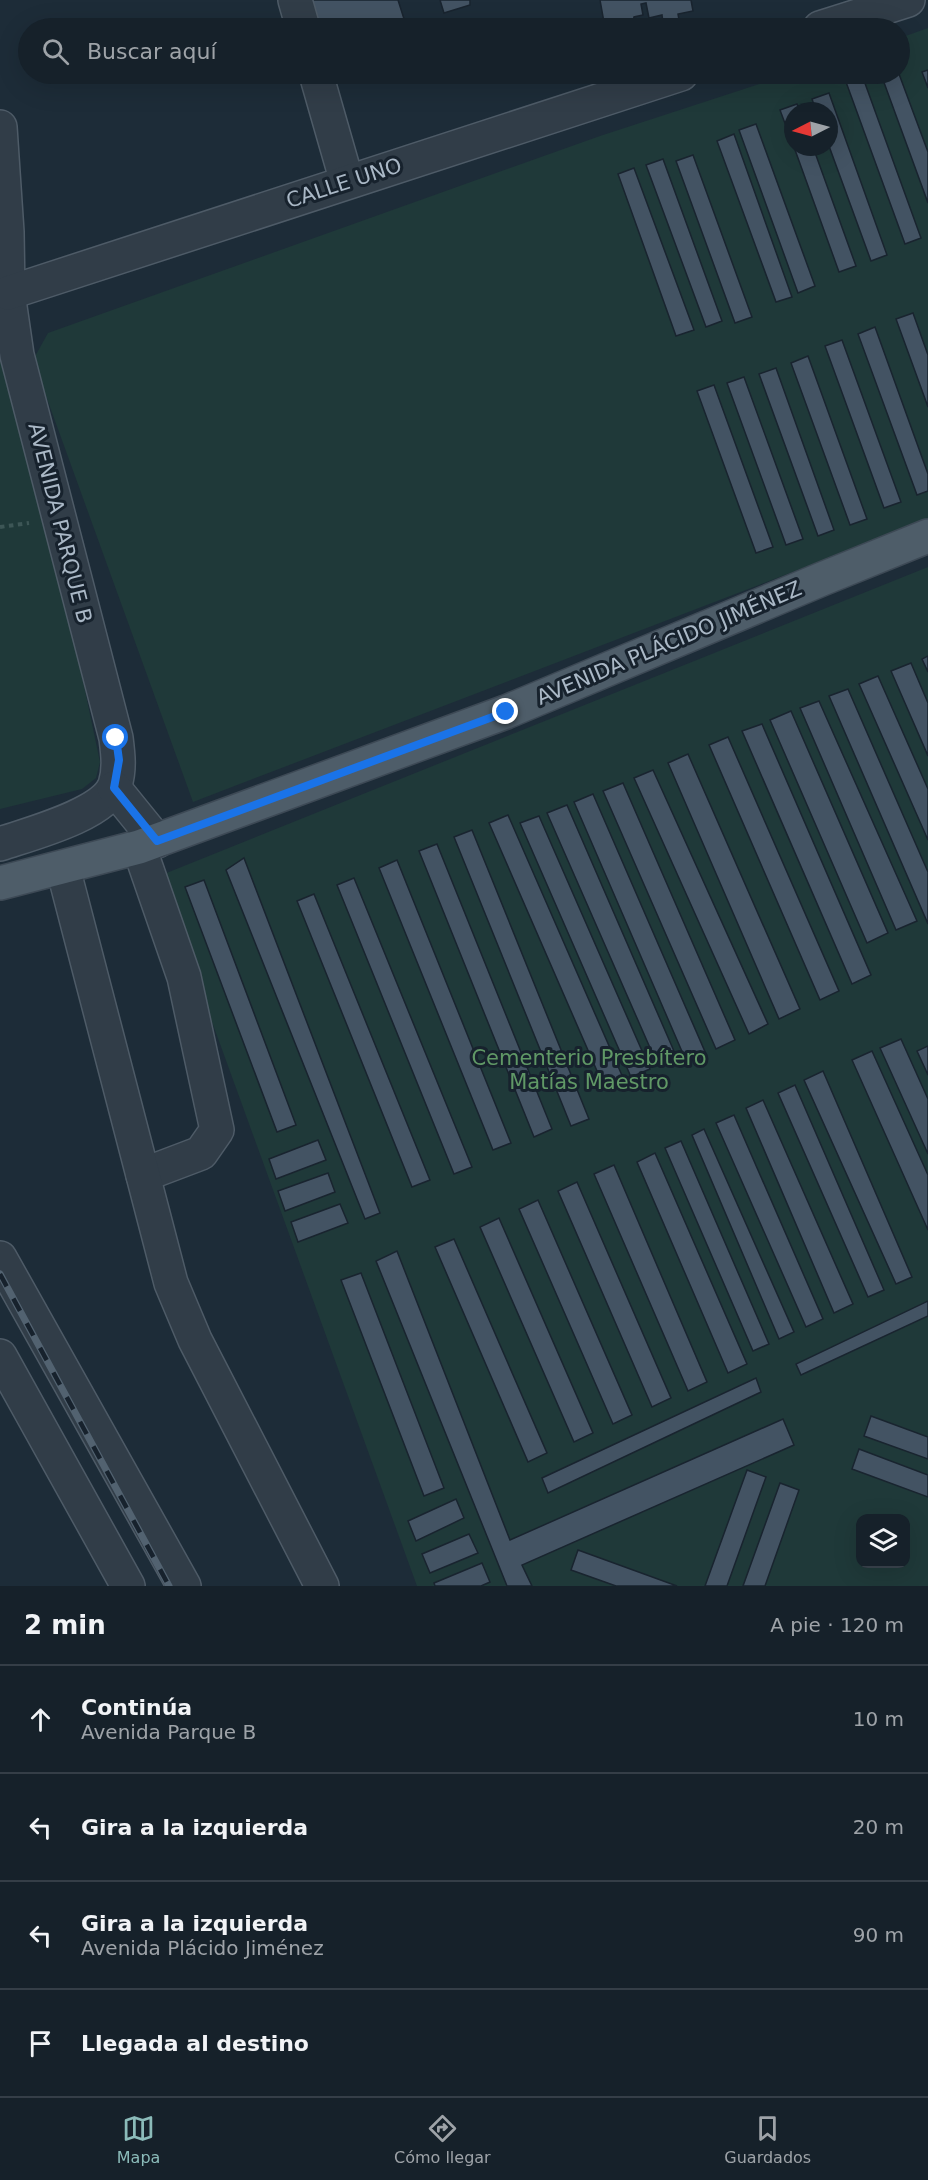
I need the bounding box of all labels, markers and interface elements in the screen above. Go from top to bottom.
search box [18,18,910,84]
icon: search [39,35,72,68]
text: Buscar aquí [87,39,217,64]
north arrow [784,102,838,156]
street label: CALLE UNO [283,153,405,213]
street label: AVENIDA PARQUE B [23,420,97,626]
street label: AVENIDA PLÁCIDO JIMÉNEZ [532,575,805,710]
route end [492,698,518,724]
route start [102,724,128,750]
park label: Cementerio Presbítero Matías Maestro [471,1046,707,1094]
map controls [856,1514,910,1568]
button: layers [856,1514,910,1568]
text: 2 min [24,1610,106,1640]
text: A pie · 120 m [770,1613,904,1637]
text: Continúa [81,1695,192,1720]
icon: ahead [24,1703,57,1736]
text: 10 m [853,1707,904,1731]
text: Avenida Parque B [81,1720,256,1744]
icon: left [24,1811,57,1844]
text: Gira a la izquierda [81,1815,308,1840]
text: 20 m [853,1815,904,1839]
text: Gira a la izquierda [81,1911,308,1936]
icon: left [24,1919,57,1952]
text: 90 m [853,1923,904,1947]
text: Avenida Plácido Jiménez [81,1936,324,1960]
icon: arrive [24,2027,57,2060]
text: Llegada al destino [81,2031,309,2056]
tab: Mapa [117,2112,160,2167]
tab: Cómo llegar [394,2112,491,2167]
tab: Guardados [724,2112,811,2167]

